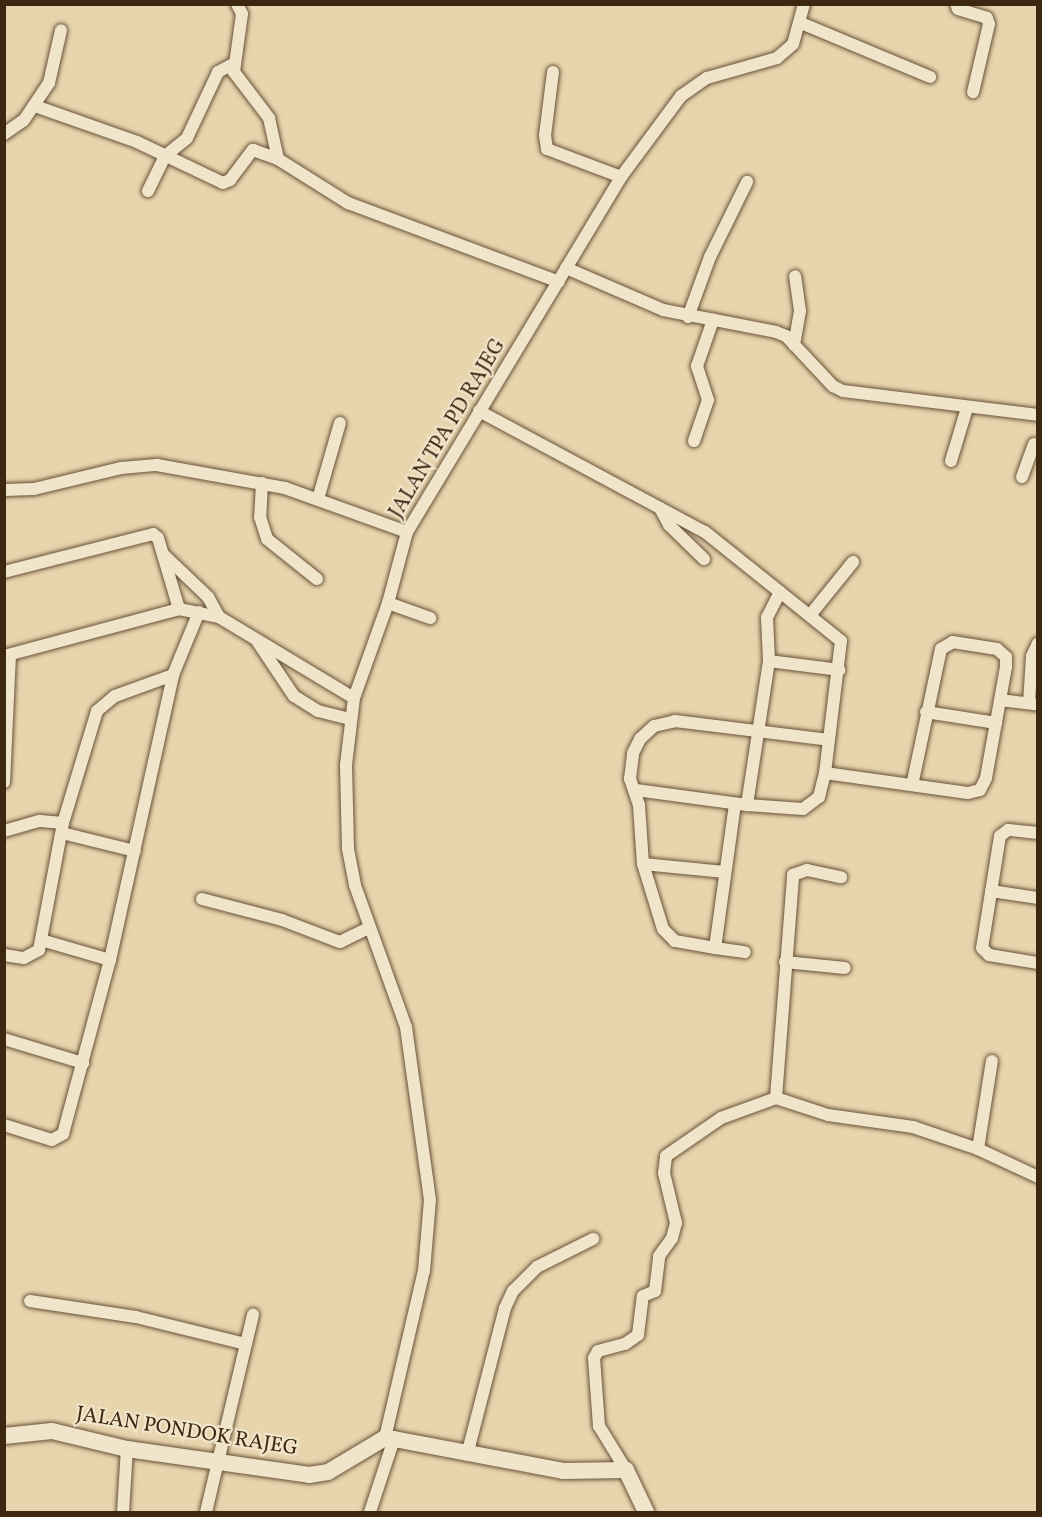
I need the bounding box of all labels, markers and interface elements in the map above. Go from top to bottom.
street label: JALAN TPA PD RAJEG [384,334,512,524]
street label: JALAN PONDOK RAJEG [74,1402,300,1462]

